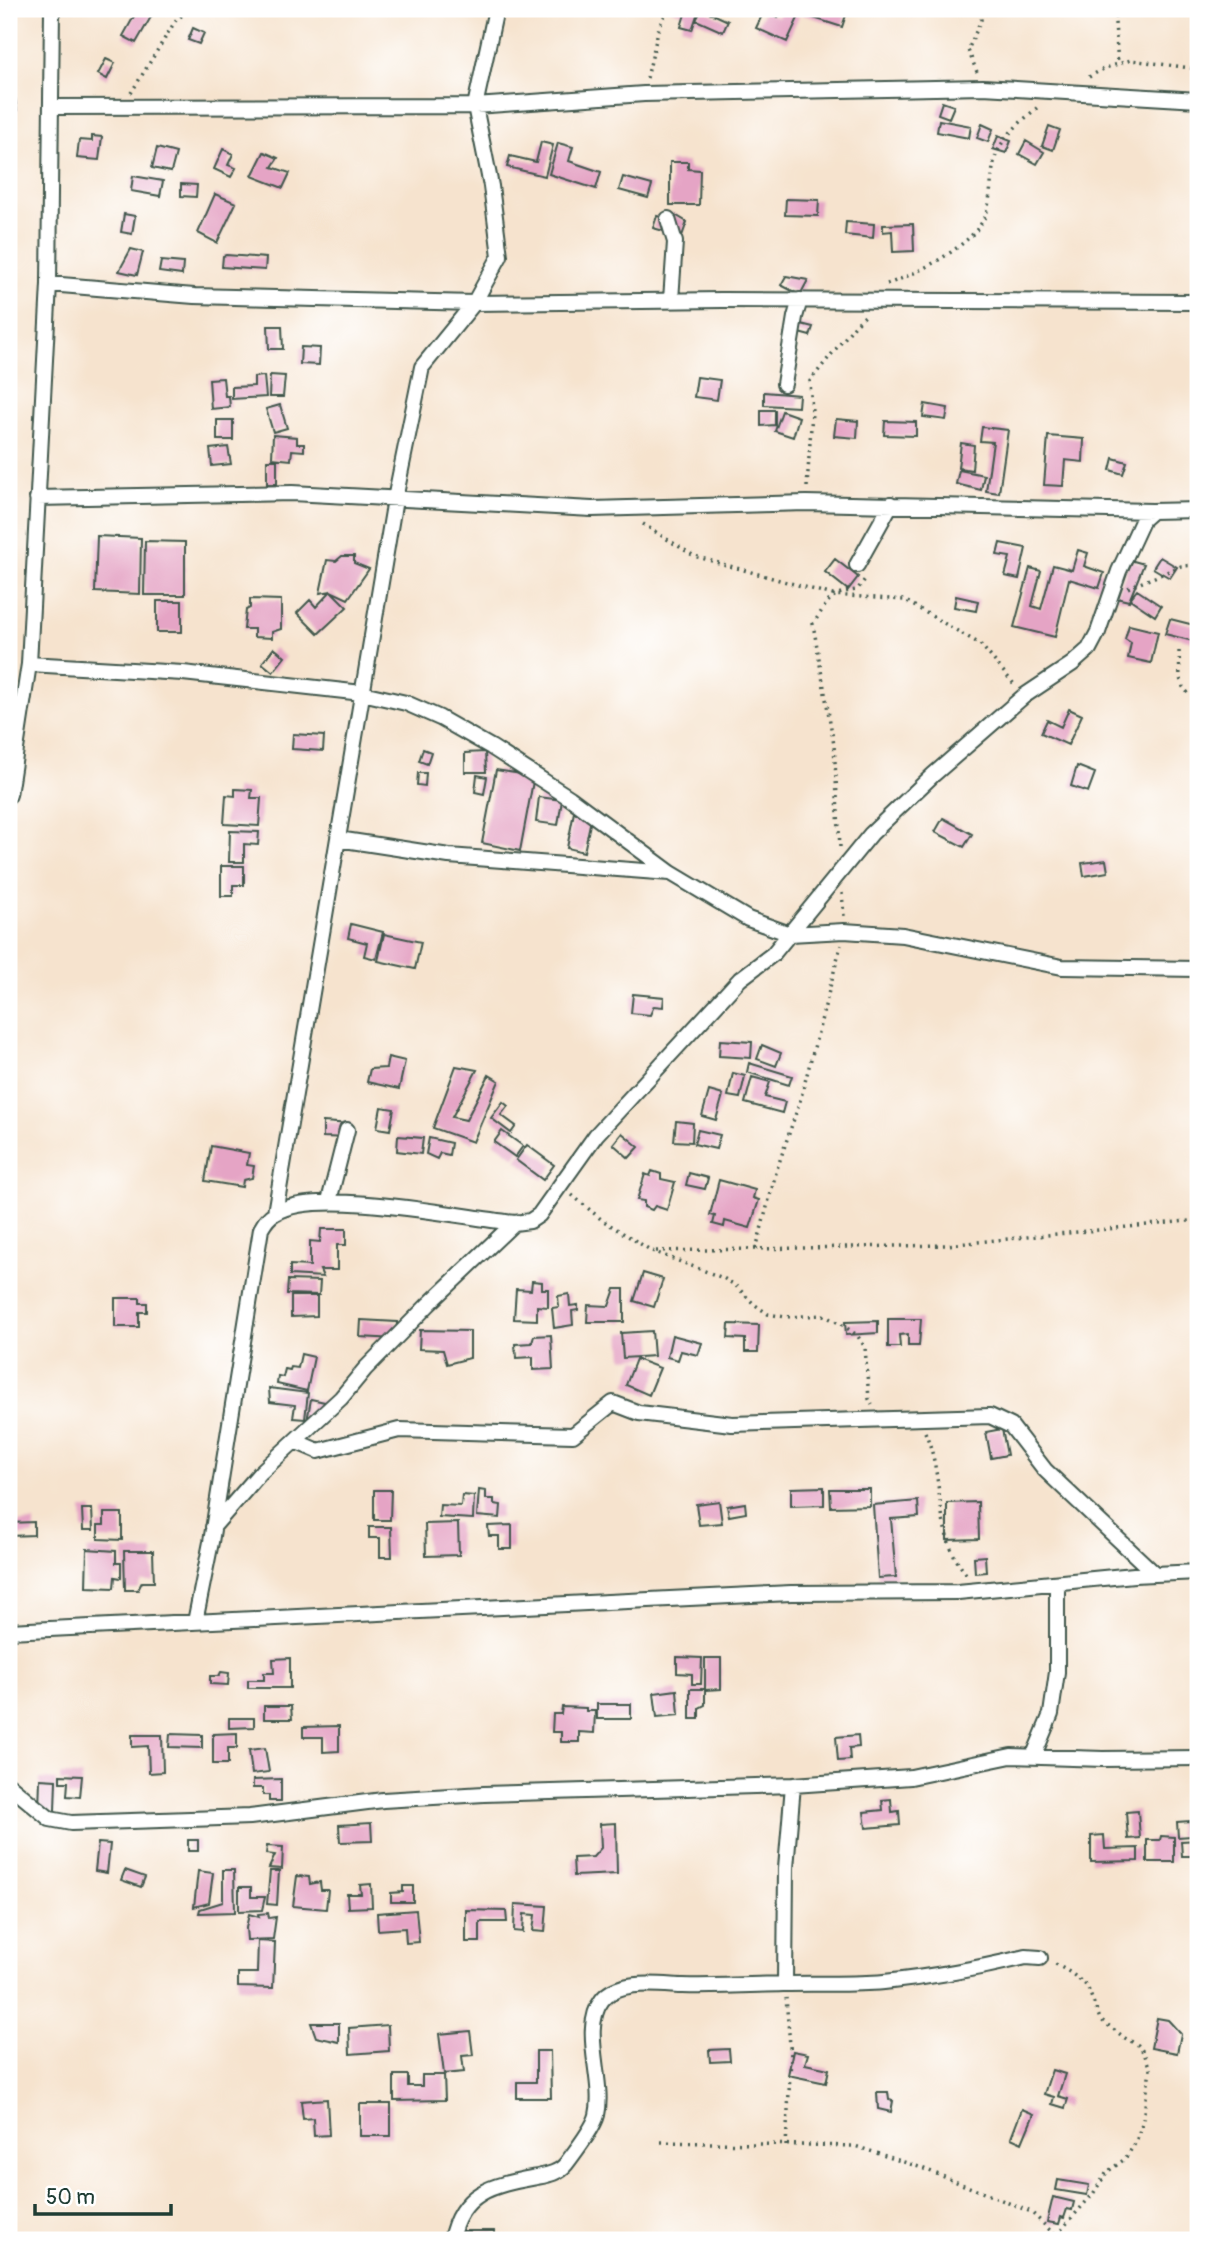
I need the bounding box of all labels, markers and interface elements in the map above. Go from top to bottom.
scale bar [35,2172,172,2216]
text: 50 m [46,2184,95,2211]

